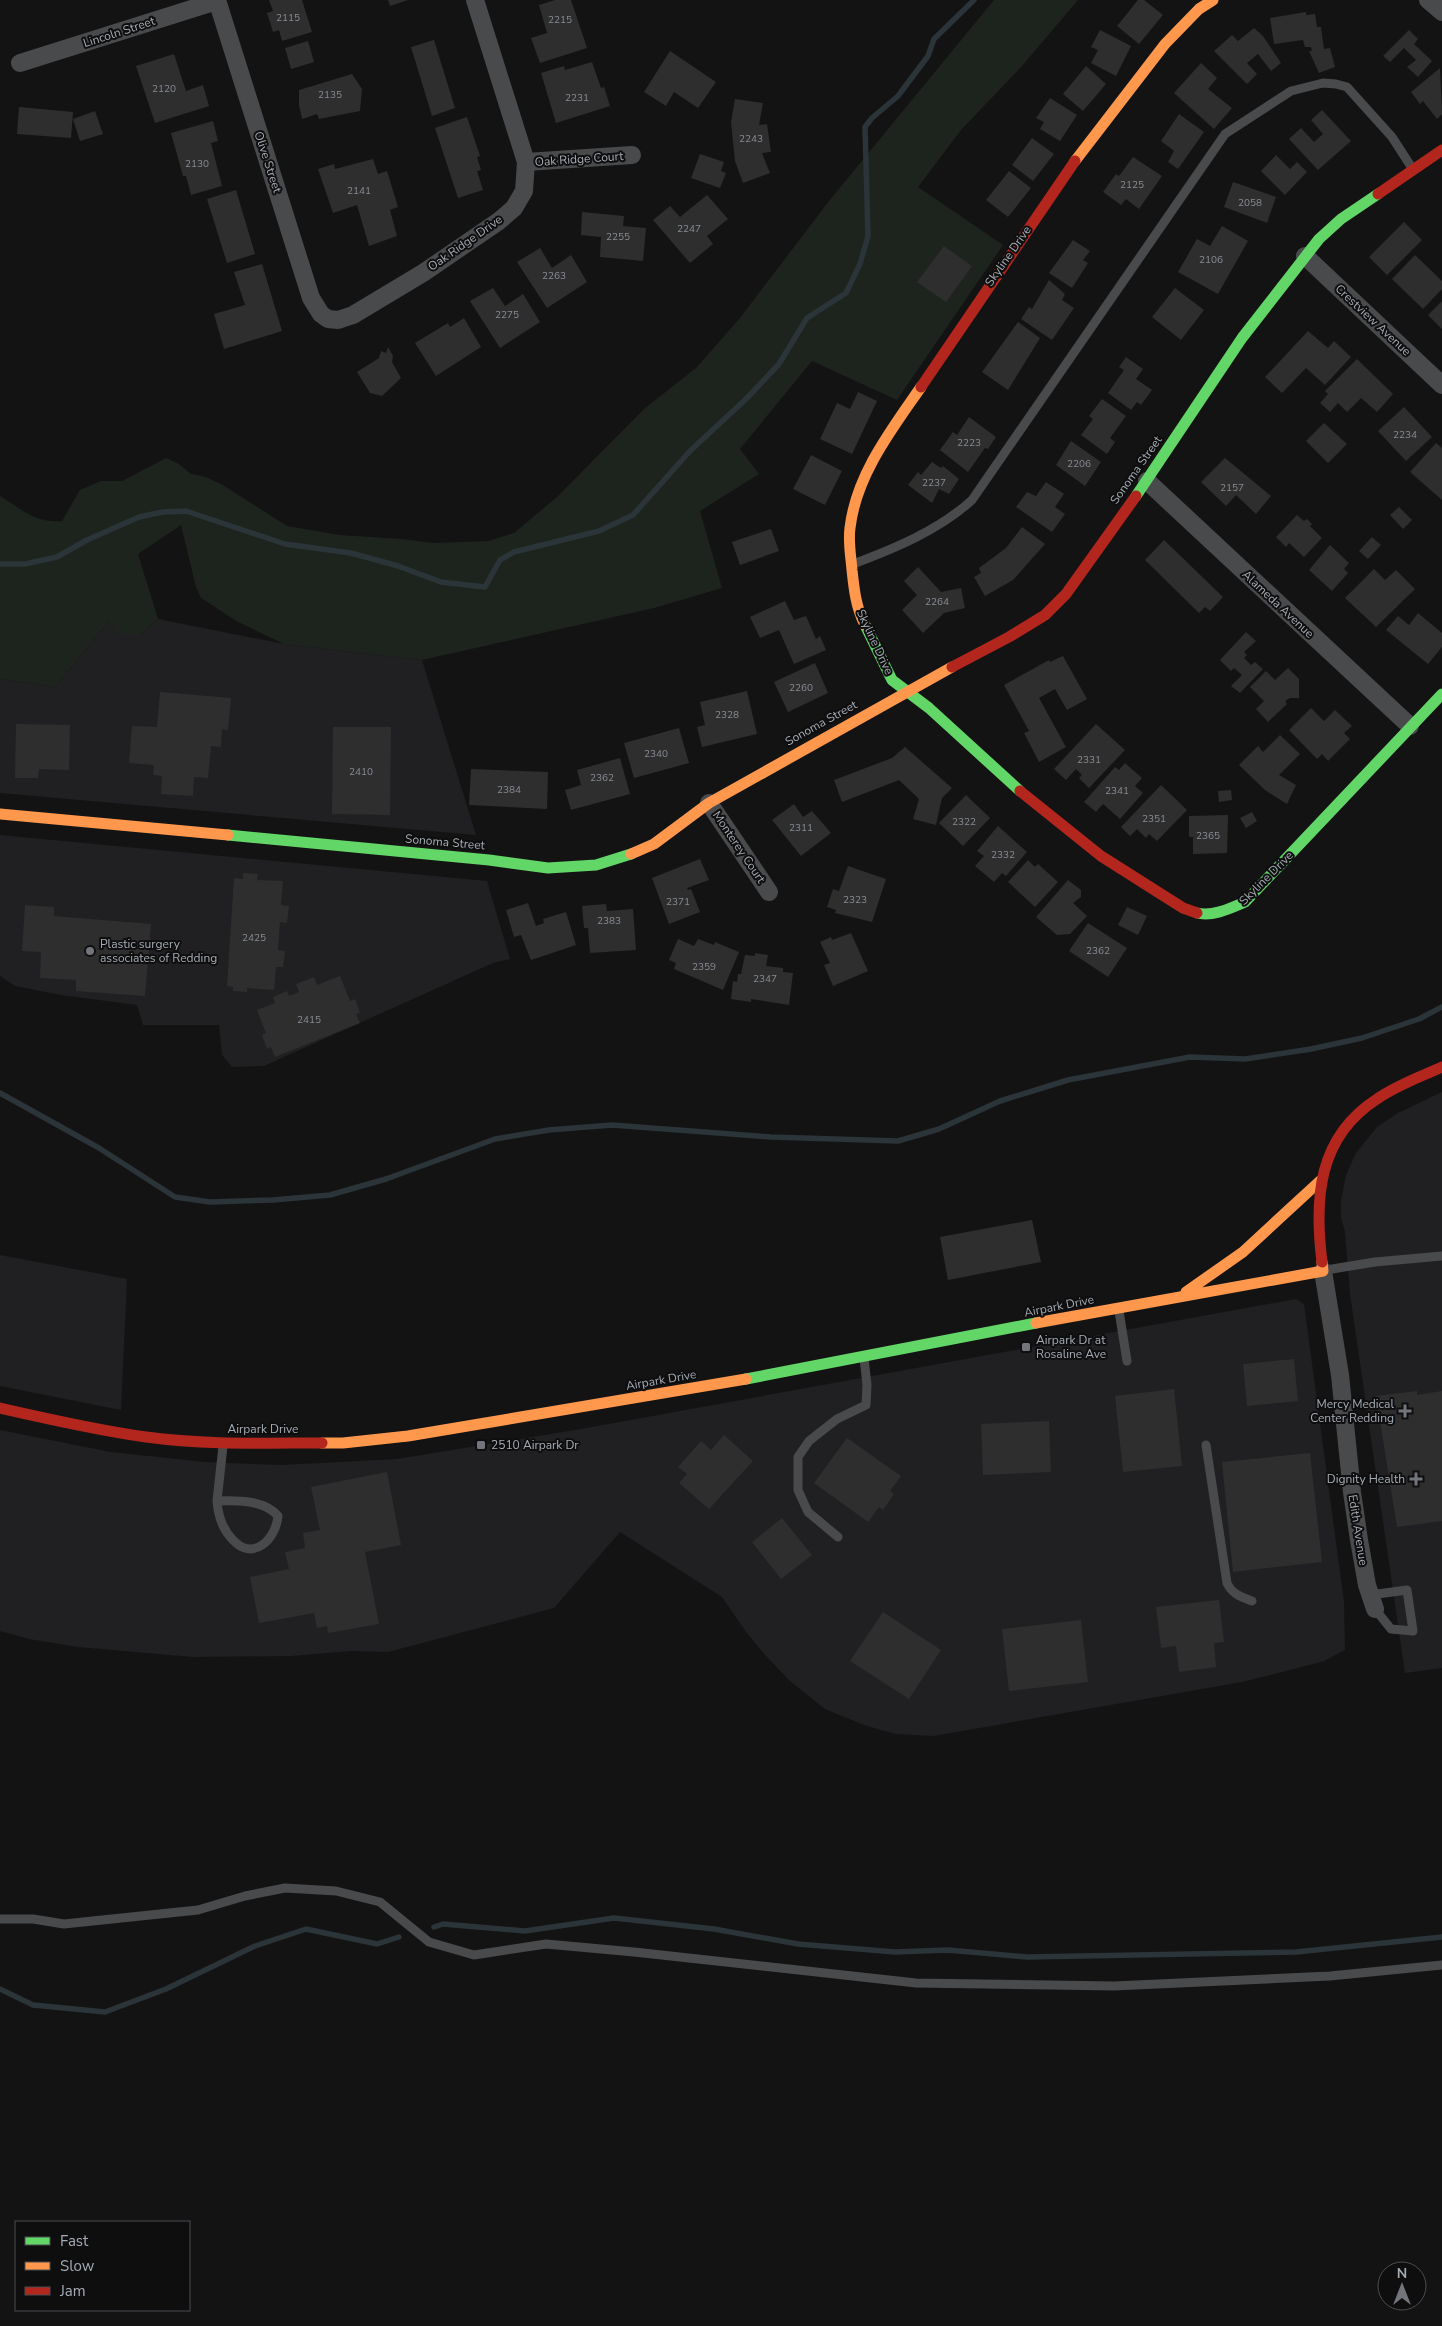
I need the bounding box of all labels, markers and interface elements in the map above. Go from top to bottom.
house number: 2115 [276,11,300,25]
street label: Lincoln Street [81,13,158,51]
house number: 2215 [548,13,572,27]
house number: 2120 [152,82,176,96]
house number: 2135 [318,88,342,102]
house number: 2231 [565,91,589,105]
street label: Olive Street [251,129,286,196]
house number: 2243 [739,132,763,146]
street label: Oak Ridge Court [534,148,625,170]
house number: 2130 [185,157,209,171]
house number: 2125 [1120,178,1144,192]
house number: 2141 [347,184,371,198]
house number: 2058 [1238,196,1262,210]
street label: Oak Ridge Drive [425,211,505,275]
house number: 2247 [677,222,701,236]
street label: Skyline Drive [981,223,1035,289]
house number: 2255 [606,230,630,244]
house number: 2106 [1199,253,1223,267]
house number: 2263 [542,269,566,283]
street label: Crestview Avenue [1332,281,1414,359]
house number: 2275 [495,308,519,322]
house number: 2234 [1393,428,1417,442]
street label: Sonoma Street [1107,432,1166,507]
house number: 2223 [957,436,981,450]
house number: 2206 [1067,457,1091,471]
house number: 2237 [922,476,946,490]
house number: 2157 [1220,481,1244,495]
street label: Alameda Avenue [1239,567,1317,641]
house number: 2264 [925,595,949,609]
street label: Skyline Drive [853,607,897,677]
house number: 2260 [789,681,813,695]
street label: Sonoma Street [782,696,861,749]
house number: 2328 [715,708,739,722]
house number: 2340 [644,747,668,761]
house number: 2331 [1077,753,1101,767]
house number: 2410 [349,765,373,779]
house number: 2362 [590,771,614,785]
house number: 2384 [497,783,521,797]
house number: 2341 [1105,784,1129,798]
street label: Monterey Court [709,808,770,887]
house number: 2351 [1142,812,1166,826]
house number: 2322 [952,815,976,829]
house number: 2311 [789,821,813,835]
house number: 2365 [1196,829,1220,843]
street label: Sonoma Street [404,831,486,854]
street label: Skyline Drive [1235,847,1297,909]
house number: 2332 [991,848,1015,862]
house number: 2323 [843,893,867,907]
house number: 2371 [666,895,690,909]
house number: 2383 [597,914,621,928]
house number: 2425 [242,931,266,945]
place label: Plastic surgery associates of Redding [100,936,217,966]
house number: 2362 [1086,944,1110,958]
marker: Plastic surgery associates of Redding [84,945,96,957]
house number: 2359 [692,960,716,974]
house number: 2347 [753,972,777,986]
house number: 2415 [297,1013,321,1027]
street label: Airpark Drive [1023,1291,1095,1321]
place label: Airpark Dr at Rosaline Ave [1036,1332,1106,1362]
marker: Airpark Dr at Rosaline Ave [1020,1341,1032,1353]
street label: Airpark Drive [625,1366,697,1394]
place label: Mercy Medical Center Redding [1310,1396,1394,1426]
marker: Mercy Medical Center Redding [1398,1404,1412,1418]
street label: Airpark Drive [227,1421,299,1437]
place label: 2510 Airpark Dr [491,1437,579,1453]
marker: 2510 Airpark Dr [475,1439,487,1451]
place label: Dignity Health [1327,1471,1405,1487]
marker: Dignity Health [1409,1472,1423,1486]
street label: Edith Avenue [1344,1493,1372,1567]
legend [15,2221,190,2311]
text: Fast [60,2231,89,2251]
text: Slow [60,2256,95,2276]
north arrow [1377,2261,1427,2311]
text: N [1397,2264,1407,2283]
text: Jam [59,2281,86,2301]

